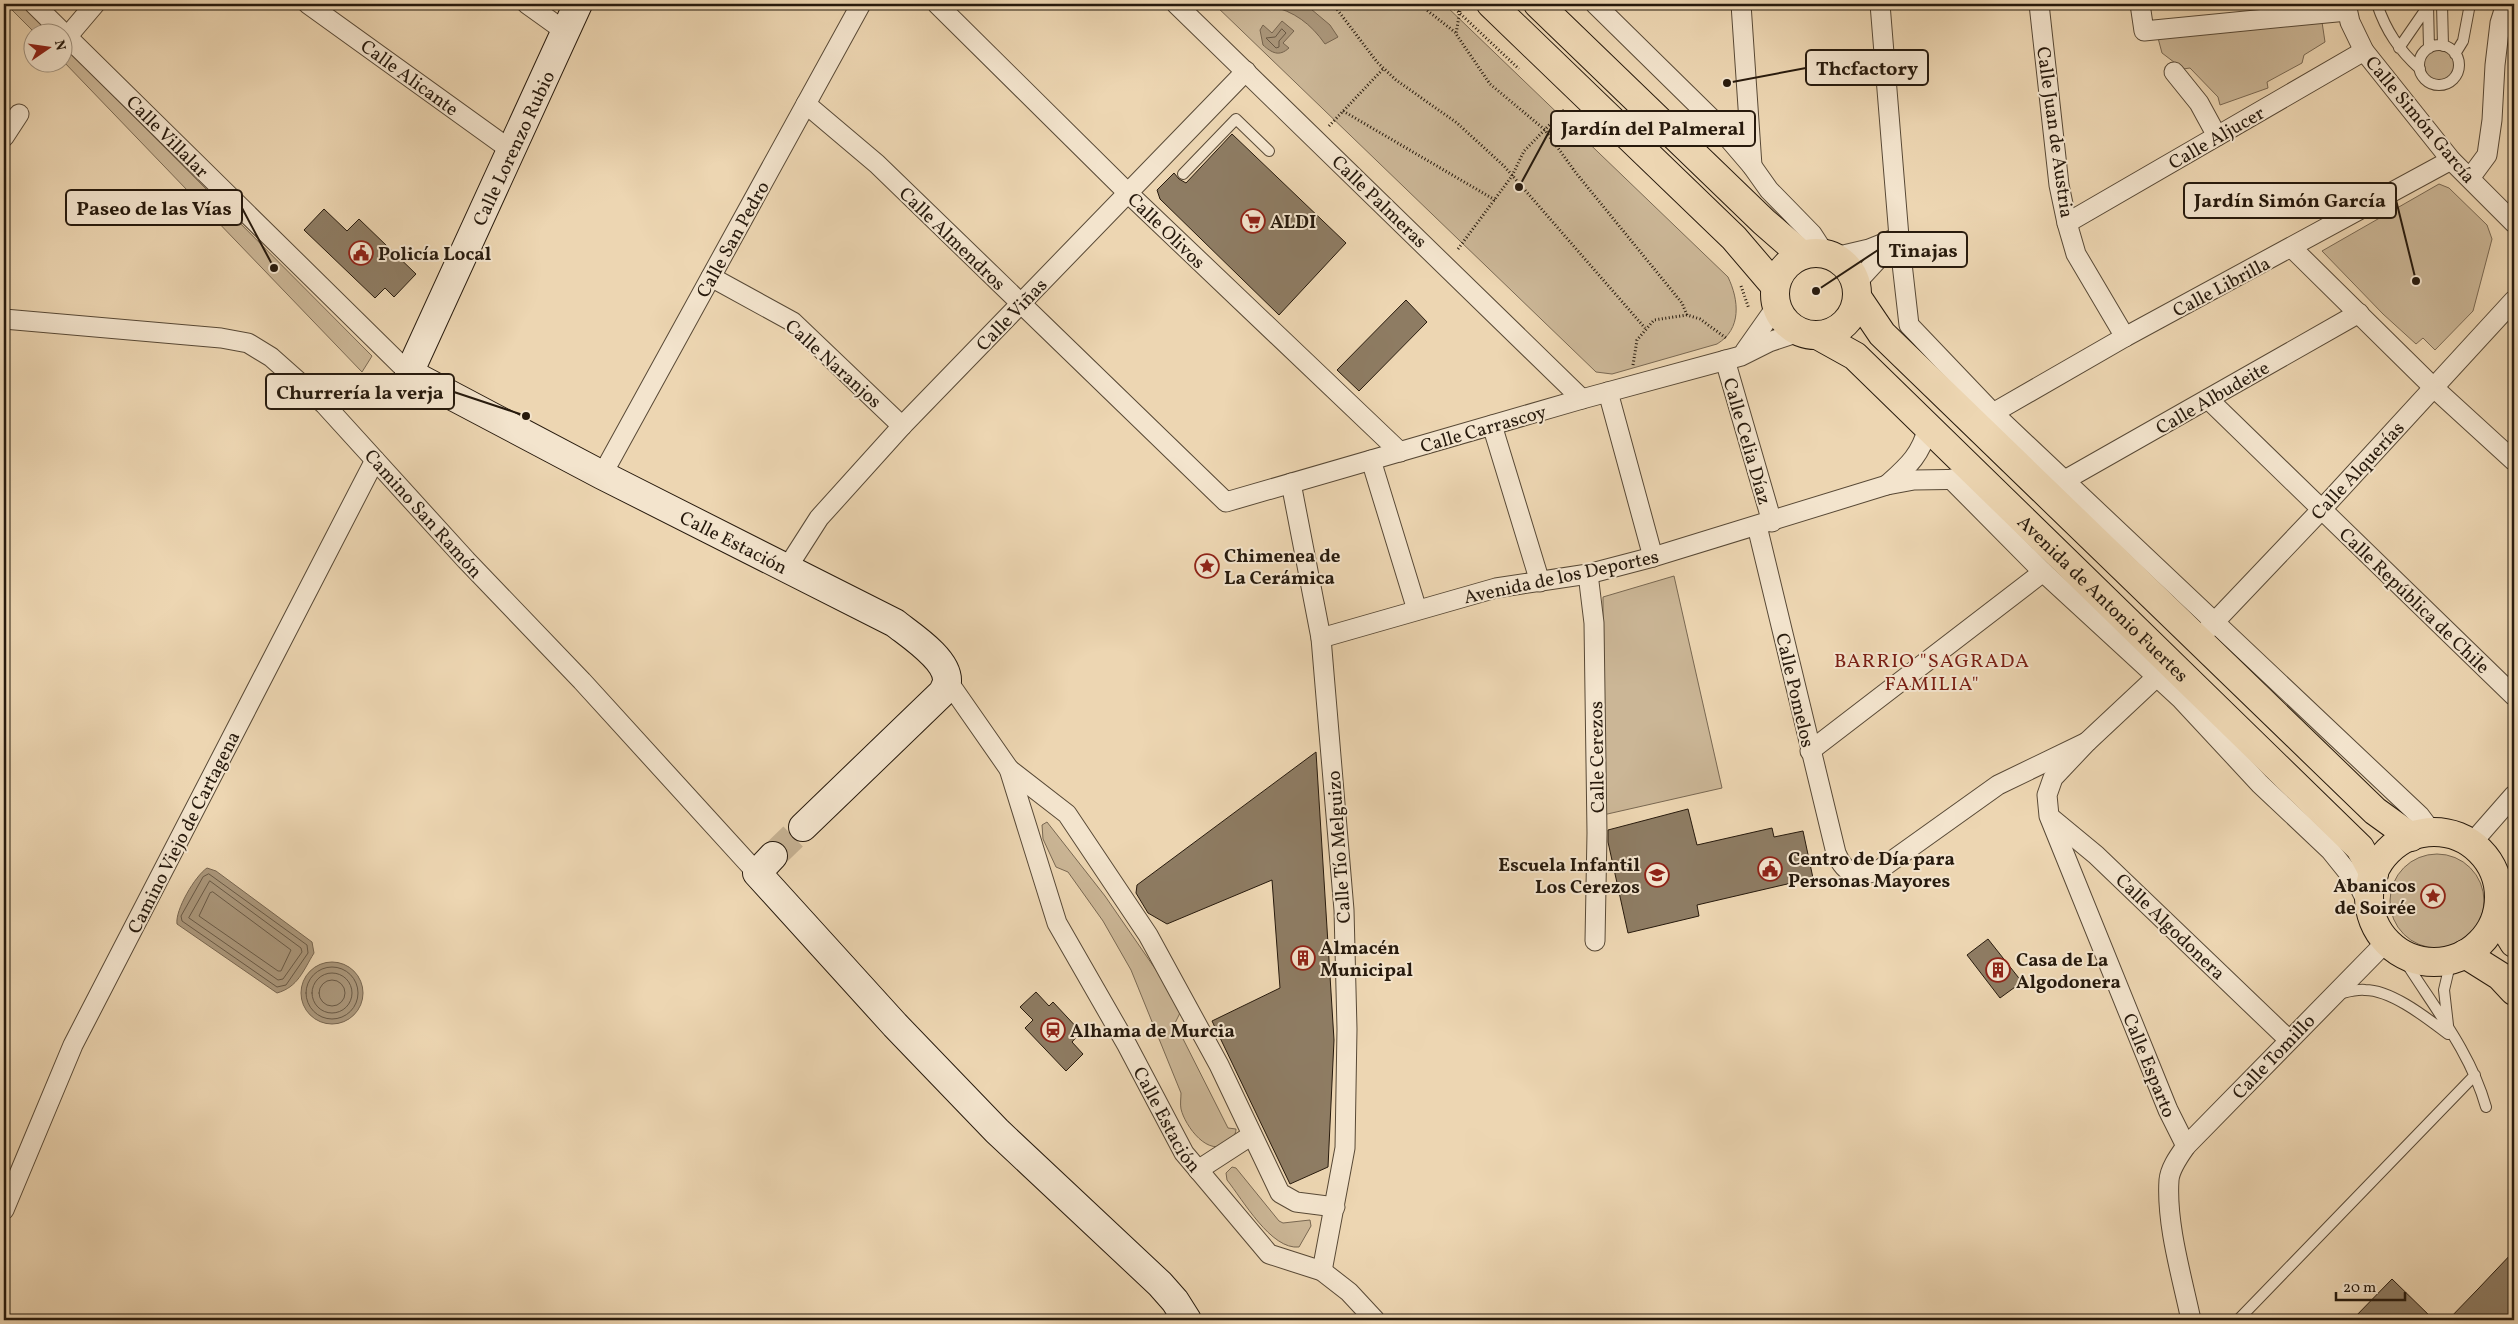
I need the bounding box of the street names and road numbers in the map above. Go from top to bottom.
street label: Calle Alicante [354,34,463,123]
street label: Calle Juan de Austria [2029,45,2079,220]
street label: Calle Simón García [2358,51,2481,190]
street label: Calle Lorenzo Rubio [467,67,562,231]
street label: Calle Villalar [119,90,214,185]
street label: Calle Aljucer [2164,101,2270,177]
street label: Calle Palmeras [1325,150,1432,255]
street label: Calle San Pedro [691,177,777,303]
street label: Calle Almendros [893,182,1011,297]
street label: Calle Olivos [1121,188,1210,275]
street label: Calle Librilla [2168,251,2275,324]
street label: Calle Viñas [971,273,1054,358]
street label: Calle Naranjos [779,314,887,415]
street label: Calle Albudeite [2151,356,2275,442]
street label: Calle Celia Díaz [1716,375,1777,508]
street label: Calle Carrascoy [1417,399,1550,460]
street label: Calle Alquerías [2306,416,2411,526]
street label: Camino San Ramón [357,444,488,585]
street label: Calle Estación [675,505,791,582]
street label: Avenida de Antonio Fuertes [2011,510,2193,689]
street label: Calle República de Chile [2333,523,2495,680]
street label: Avenida de los Deportes [1461,545,1661,611]
street label: Calle Pomelos [1768,631,1820,750]
street label: Calle Cerezos [1584,701,1612,813]
street label: Camino Viejo de Cartagena [122,727,247,939]
street label: Calle Tío Melguizo [1322,770,1358,924]
street label: Calle Algodonera [2109,868,2230,987]
street label: Calle Tomillo [2227,1009,2322,1106]
street label: Calle Esparto [2115,1010,2181,1122]
street label: Calle Estación [1126,1063,1206,1179]

